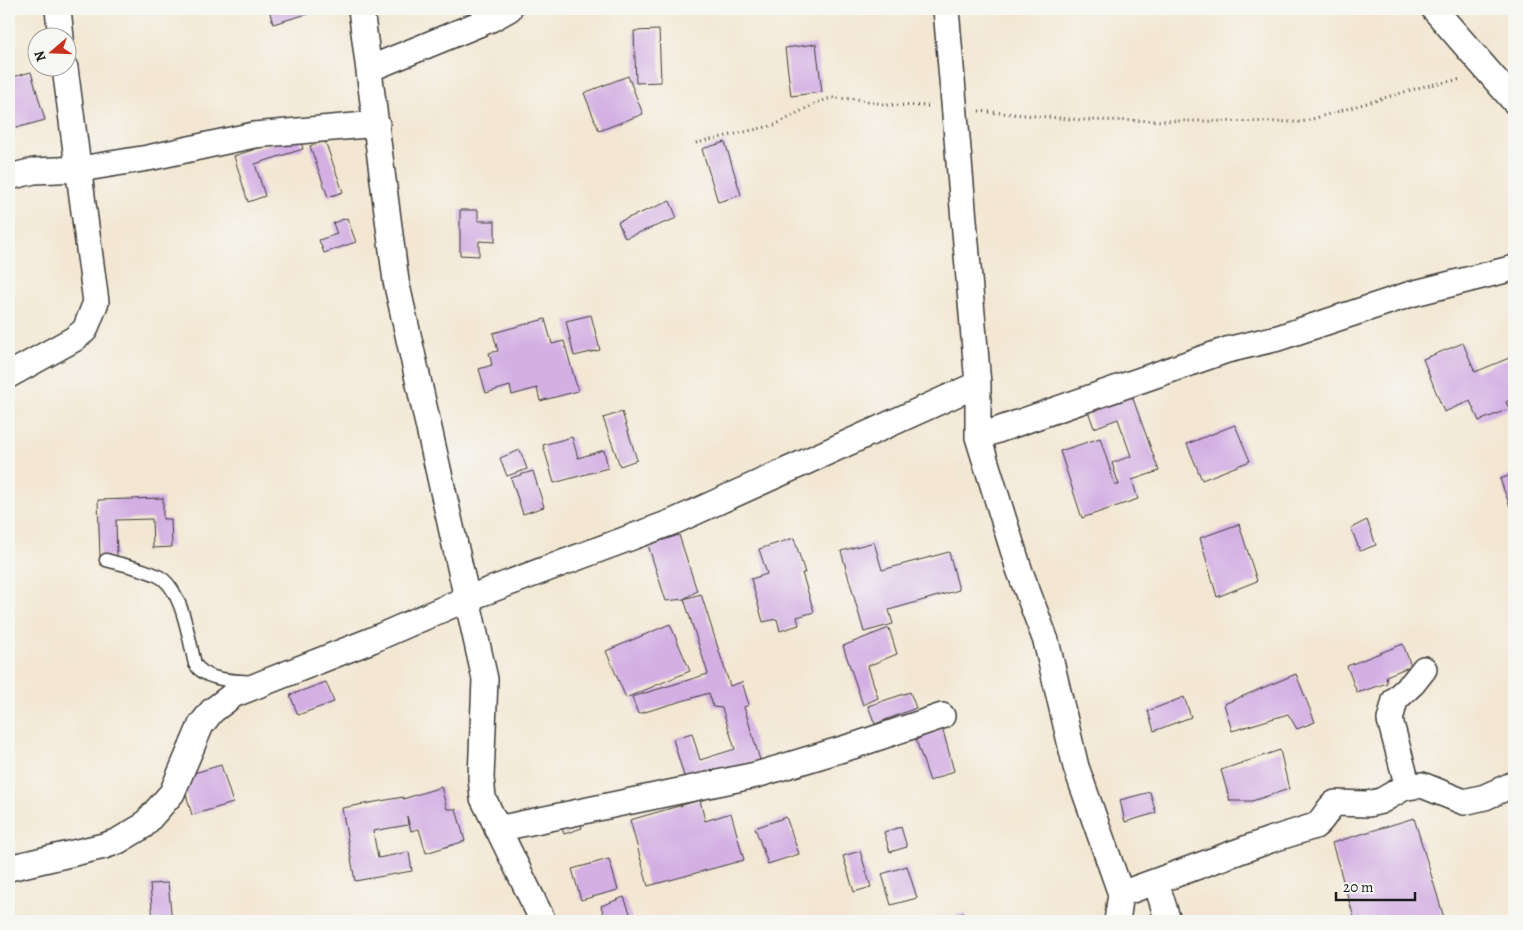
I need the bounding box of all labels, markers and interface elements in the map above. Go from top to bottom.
north arrow [28,28,78,78]
text: N [30,48,51,64]
scale bar [1336,870,1414,902]
text: 20 m [1343,877,1374,897]

